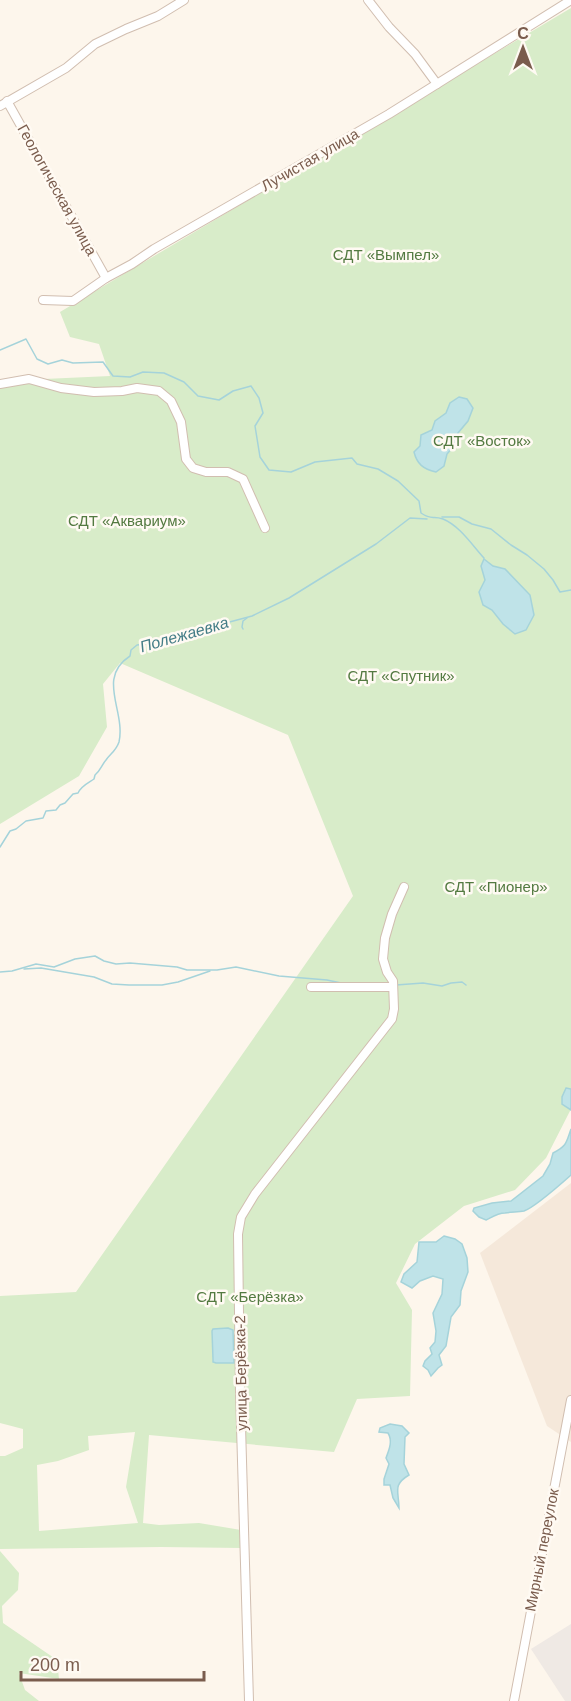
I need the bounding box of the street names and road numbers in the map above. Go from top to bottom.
street label: Геологическая улица [14,121,101,259]
street label: Лучистая улица [258,124,362,194]
street label: улица Берёзка-2 [231,1315,250,1431]
street label: Мирный переулок [521,1487,562,1613]

